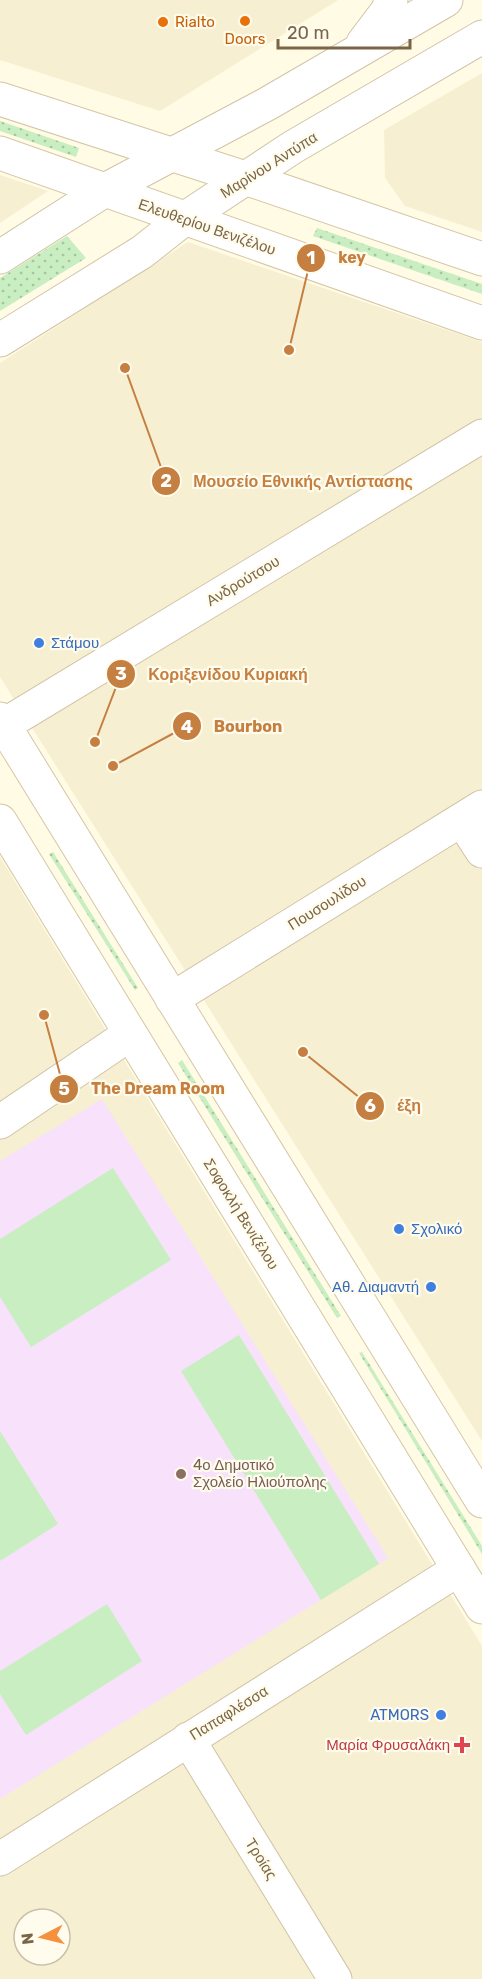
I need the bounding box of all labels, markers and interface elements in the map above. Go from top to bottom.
scale bar [278,12,410,50]
place label: Rialto [175,13,215,31]
marker: Doors [238,14,252,28]
marker: Rialto [156,15,170,29]
text: 20 m [287,22,329,44]
place label: Doors [225,30,266,48]
street label: Μαρίνου Αντύπα [217,128,321,202]
street label: Ελευθερίου Βενιζέλου [136,195,278,259]
callout: key [296,241,378,275]
text: 1 [307,247,315,269]
text: key [338,248,366,267]
callout: Μουσείο Εθνικής Αντίστασης [151,464,425,498]
text: 2 [160,470,172,492]
text: Μουσείο Εθνικής Αντίστασης [193,472,413,491]
street label: Ανδρούτσου [203,552,283,610]
place label: Στάμου [51,634,99,652]
marker: Στάμου [32,636,46,650]
callout: Κοριξενίδου Κυριακή [106,657,320,691]
text: 3 [115,663,127,685]
text: Κοριξενίδου Κυριακή [148,665,308,684]
callout: Bourbon [172,709,294,743]
text: 4 [181,716,193,738]
text: Bourbon [214,717,282,736]
street label: Πουσουλίδου [285,872,369,934]
callout: The Dream Room [49,1072,237,1106]
text: 5 [58,1078,70,1100]
text: The Dream Room [91,1079,225,1098]
callout: έξη [355,1089,433,1123]
text: 6 [364,1095,376,1117]
text: έξη [397,1096,421,1115]
street label: Σοφοκλή Βενιζέλου [200,1155,282,1273]
place label: Σχολικό [411,1220,462,1238]
marker: Σχολικό [392,1222,406,1236]
place label: Αθ. Διαμαντή [332,1278,419,1296]
marker: Αθ. Διαμαντή [424,1280,438,1294]
place label: 4ο Δημοτικό Σχολείο Ηλιούπολης [193,1456,327,1491]
marker: 4ο Δημοτικό Σχολείο Ηλιούπολης [174,1467,188,1481]
street label: Παπαφλέσσα [186,1682,272,1744]
place label: ATMORS [370,1706,429,1724]
marker: ATMORS [434,1708,448,1722]
place label: Μαρία Φρυσαλάκη [326,1736,450,1754]
marker: Μαρία Φρυσαλάκη [455,1738,469,1752]
street label: Τροίας [241,1835,281,1883]
north arrow [12,1907,72,1967]
text: N [17,1932,38,1946]

